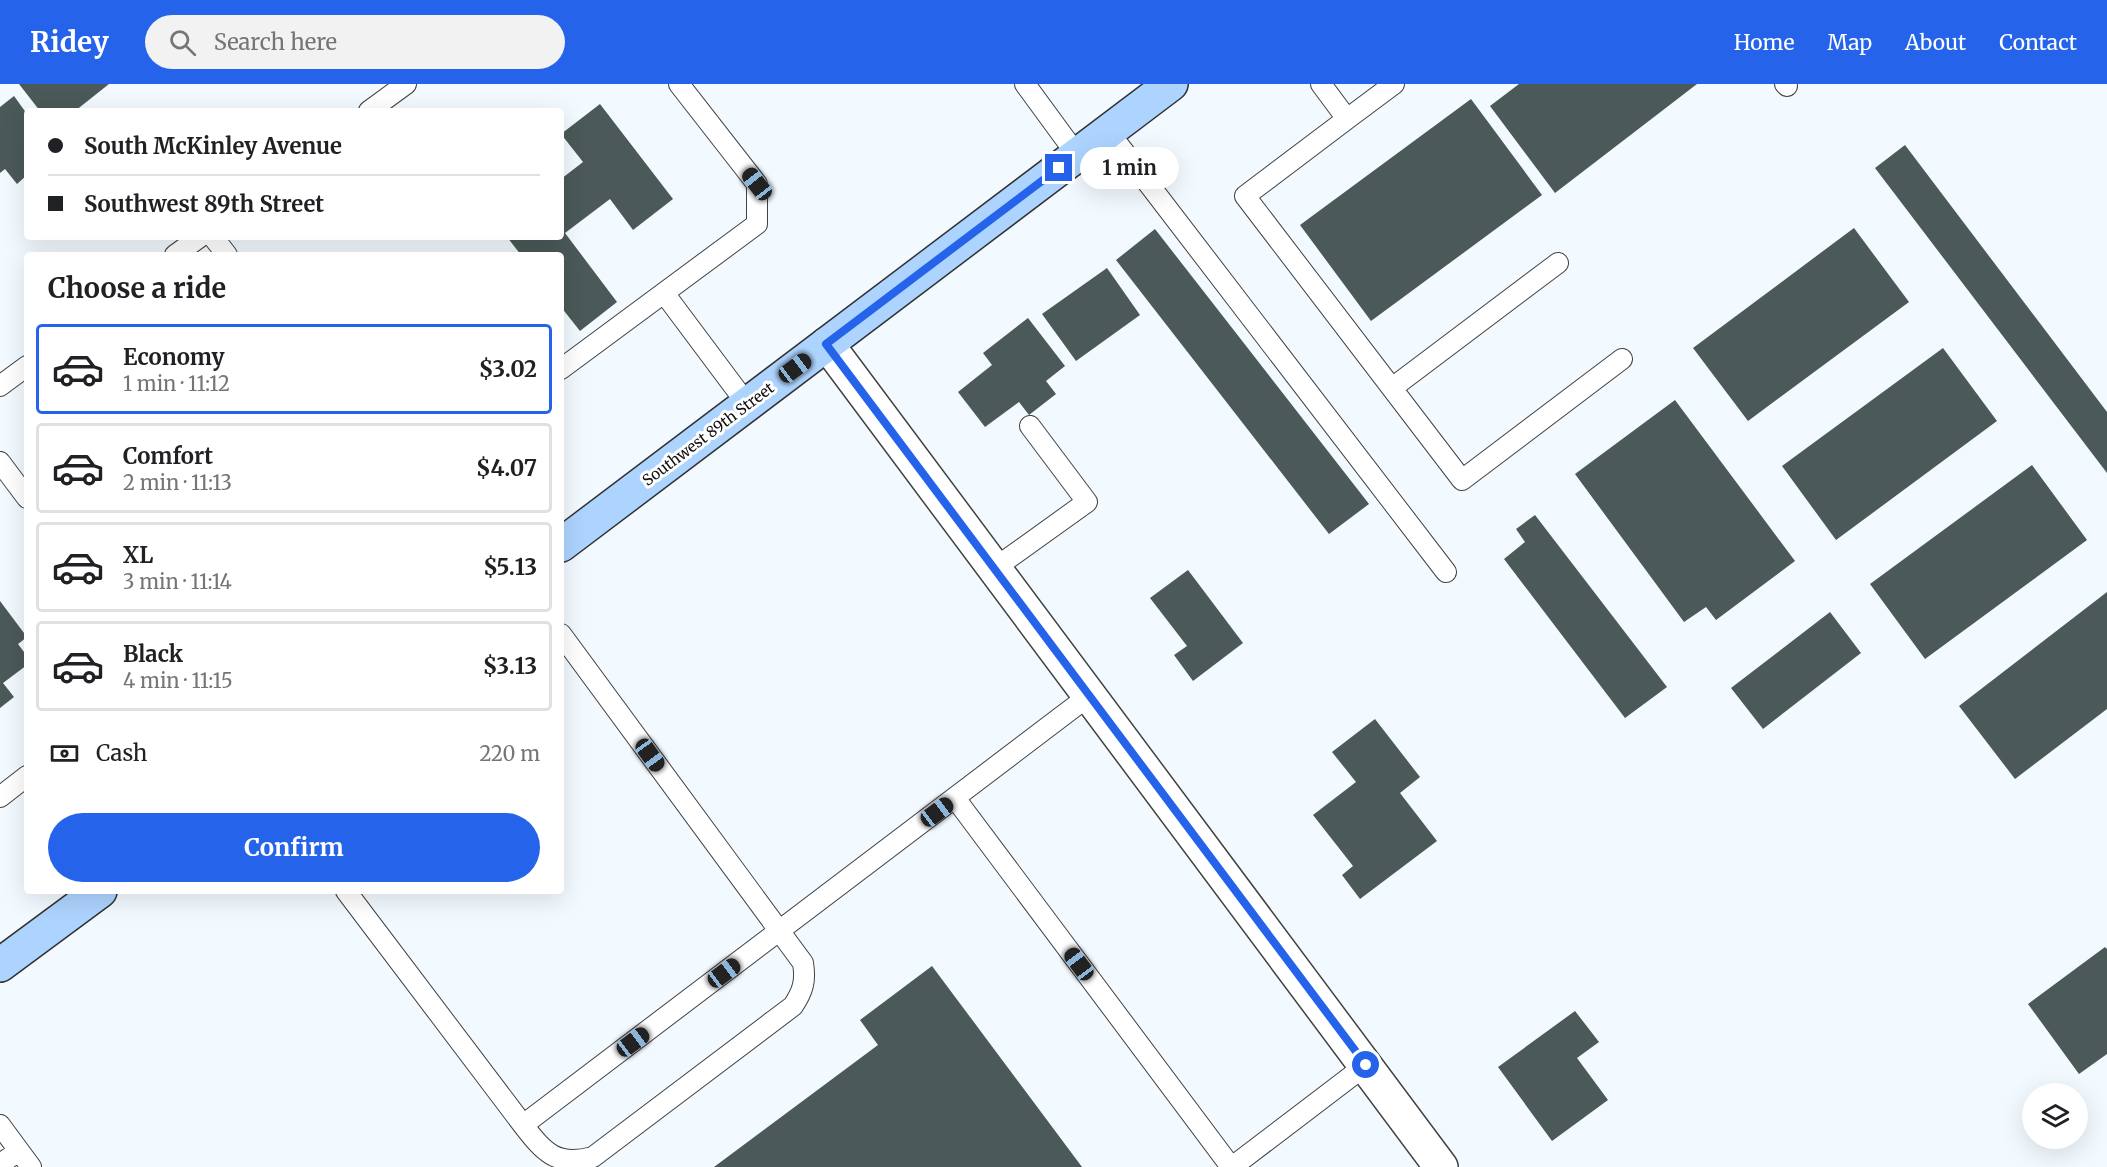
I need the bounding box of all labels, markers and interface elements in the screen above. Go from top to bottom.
search box [145,15,565,69]
text: Ridey [30,24,109,60]
icon: search [166,26,199,59]
text: Search here [214,28,337,56]
text: Home [1734,29,1794,56]
text: Map [1827,29,1872,56]
text: About [1905,29,1966,56]
text: Contact [1999,29,2077,56]
text: South McKinley Avenue [84,132,342,160]
callout: 1 min [1080,147,1179,189]
route end [1045,154,1072,181]
text: 1 min [1102,155,1157,180]
car [739,164,775,204]
text: Southwest 89th Street [84,190,324,218]
text: Choose a ride [48,271,226,305]
icon: car [51,342,105,396]
text: Economy [123,343,224,371]
car [775,350,815,386]
text: $3.02 [479,355,537,383]
text: 1 min · 11:12 [123,371,230,396]
street label: Southwest 89th Street [638,378,778,490]
icon: car [51,441,105,495]
text: Comfort [123,442,213,470]
text: $4.07 [476,454,537,482]
text: 2 min · 11:13 [123,470,232,495]
icon: car [51,540,105,594]
text: XL [123,541,153,569]
text: $5.13 [483,553,537,581]
text: 3 min · 11:14 [123,569,232,594]
icon: car [51,639,105,693]
text: Black [123,640,183,668]
text: $3.13 [483,652,537,680]
text: 4 min · 11:15 [123,668,233,693]
car [632,735,668,775]
icon: cash [48,737,81,770]
text: Cash [96,739,147,767]
text: 220 m [480,741,540,766]
car [917,794,957,830]
button: Confirm [48,813,540,882]
car [1061,944,1097,984]
car [704,955,744,991]
car [613,1024,653,1060]
route start [1352,1051,1379,1078]
map controls [2022,1083,2088,1149]
button: layers [2022,1083,2088,1149]

